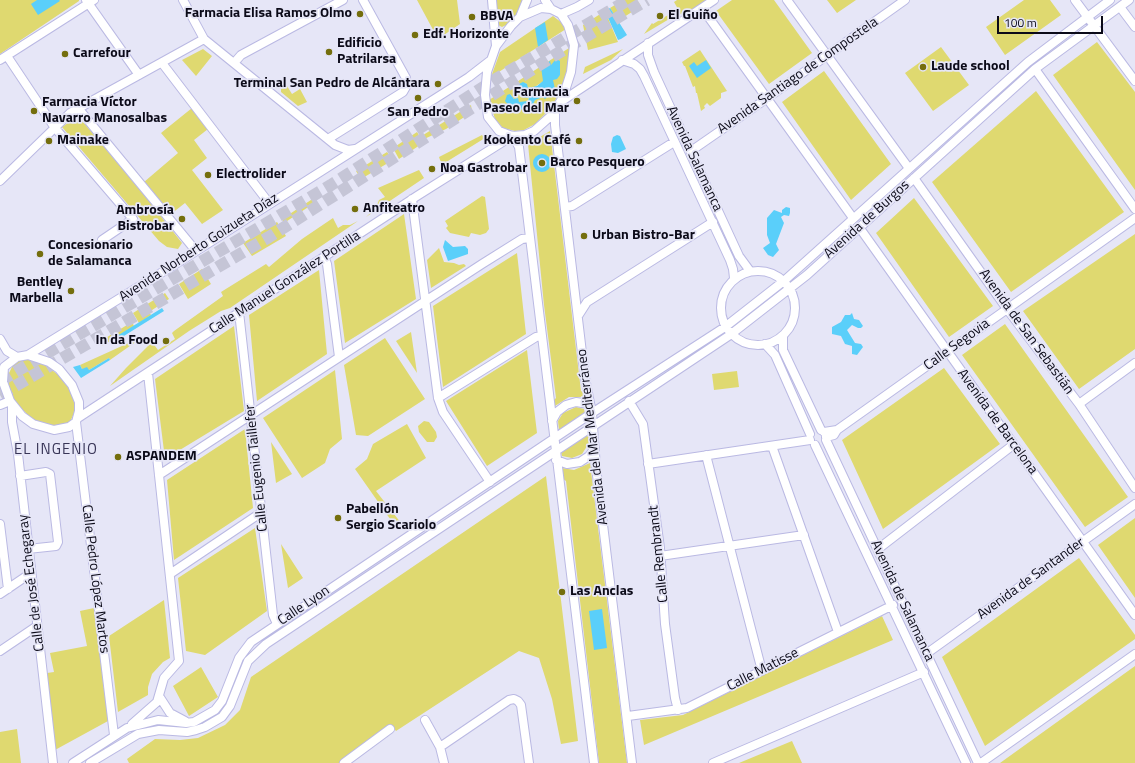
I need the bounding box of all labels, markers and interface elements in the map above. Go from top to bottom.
place label: Farmacia Elisa Ramos Olmo [185,6,352,22]
place label: El Guiño [668,8,718,24]
scale bar [999,8,1105,34]
marker: Farmacia Elisa Ramos Olmo [355,9,365,19]
place label: BBVA [480,9,513,25]
marker: El Guiño [655,11,665,21]
marker: BBVA [467,12,477,22]
text: 100 m [1004,13,1037,32]
street label: Avenida Santiago de Compostela [714,14,882,138]
place label: Edf. Horizonte [423,27,509,43]
marker: Edf. Horizonte [410,30,420,40]
place label: Edificio Patrilarsa [337,36,396,68]
place label: Carrefour [73,46,131,62]
marker: Edificio Patrilarsa [324,47,334,57]
marker: Carrefour [60,49,70,59]
place label: Laude school [931,59,1010,75]
marker: Laude school [918,62,928,72]
place label: Terminal San Pedro de Alcántara [234,76,430,92]
marker: Terminal San Pedro de Alcántara [433,79,443,89]
place label: Farmacia Paseo del Mar [483,85,569,118]
marker: San Pedro [413,93,423,103]
place label: Farmacia Víctor Navarro Manosalbas [42,95,167,128]
marker: Farmacia Paseo del Mar [572,96,582,106]
street label: Avenida Salamanca [662,104,726,214]
place label: San Pedro [387,105,449,121]
marker: Farmacia Víctor Navarro Manosalbas [29,106,39,116]
place label: Mainake [57,133,109,149]
place label: Kookento Café [484,133,571,149]
marker: Mainake [44,136,54,146]
marker: Kookento Café [574,136,584,146]
place label: Barco Pesquero [550,155,645,171]
marker: Barco Pesquero [537,158,547,168]
place label: Noa Gastrobar [440,161,527,177]
marker: Noa Gastrobar [427,164,437,174]
place label: Electrolider [216,167,286,183]
marker: Electrolider [203,170,213,180]
street label: Avenida de Burgos [821,177,913,263]
street label: Avenida Norberto Goizueta Díaz [116,190,282,306]
place label: Anfiteatro [363,201,425,217]
place label: Ambrosía Bistrobar [116,203,174,236]
marker: Anfiteatro [350,204,360,214]
marker: Ambrosía Bistrobar [177,214,187,224]
street label: Calle Manuel González Portilla [206,228,364,338]
place label: Urban Bistro-Bar [592,228,695,244]
marker: Urban Bistro-Bar [579,231,589,241]
place label: Concesionario de Salamanca [48,238,133,270]
marker: Concesionario de Salamanca [35,249,45,259]
street label: Avenida de San Sebastián [975,266,1077,398]
place label: Bentley Marbella [9,275,63,308]
marker: Bentley Marbella [66,286,76,296]
street label: Calle Segovia [921,316,993,374]
place label: In da Food [95,333,158,349]
marker: In da Food [161,336,171,346]
street label: Avenida del Mar Mediterráneo [574,348,612,526]
street label: Avenida de Barcelona [953,366,1041,478]
street label: Calle Eugenio Taillefer [242,404,272,532]
district label: EL INGENIO [14,441,98,459]
place label: ASPANDEM [126,449,197,465]
marker: ASPANDEM [113,452,123,462]
place label: Pabellón Sergio Scariolo [346,502,436,534]
street label: Calle Pedro López Martos [78,504,112,654]
street label: Calle Rembrandt [646,505,672,603]
marker: Pabellón Sergio Scariolo [333,513,343,523]
street label: Calle de José Echegaray [15,514,49,652]
street label: Avenida de Santander [974,535,1088,623]
street label: Avenida de Salamanca [867,538,937,664]
street label: Calle Lyon [275,583,333,629]
place label: Las Anclas [570,584,633,600]
marker: Las Anclas [557,587,567,597]
street label: Calle Matisse [724,645,802,695]

